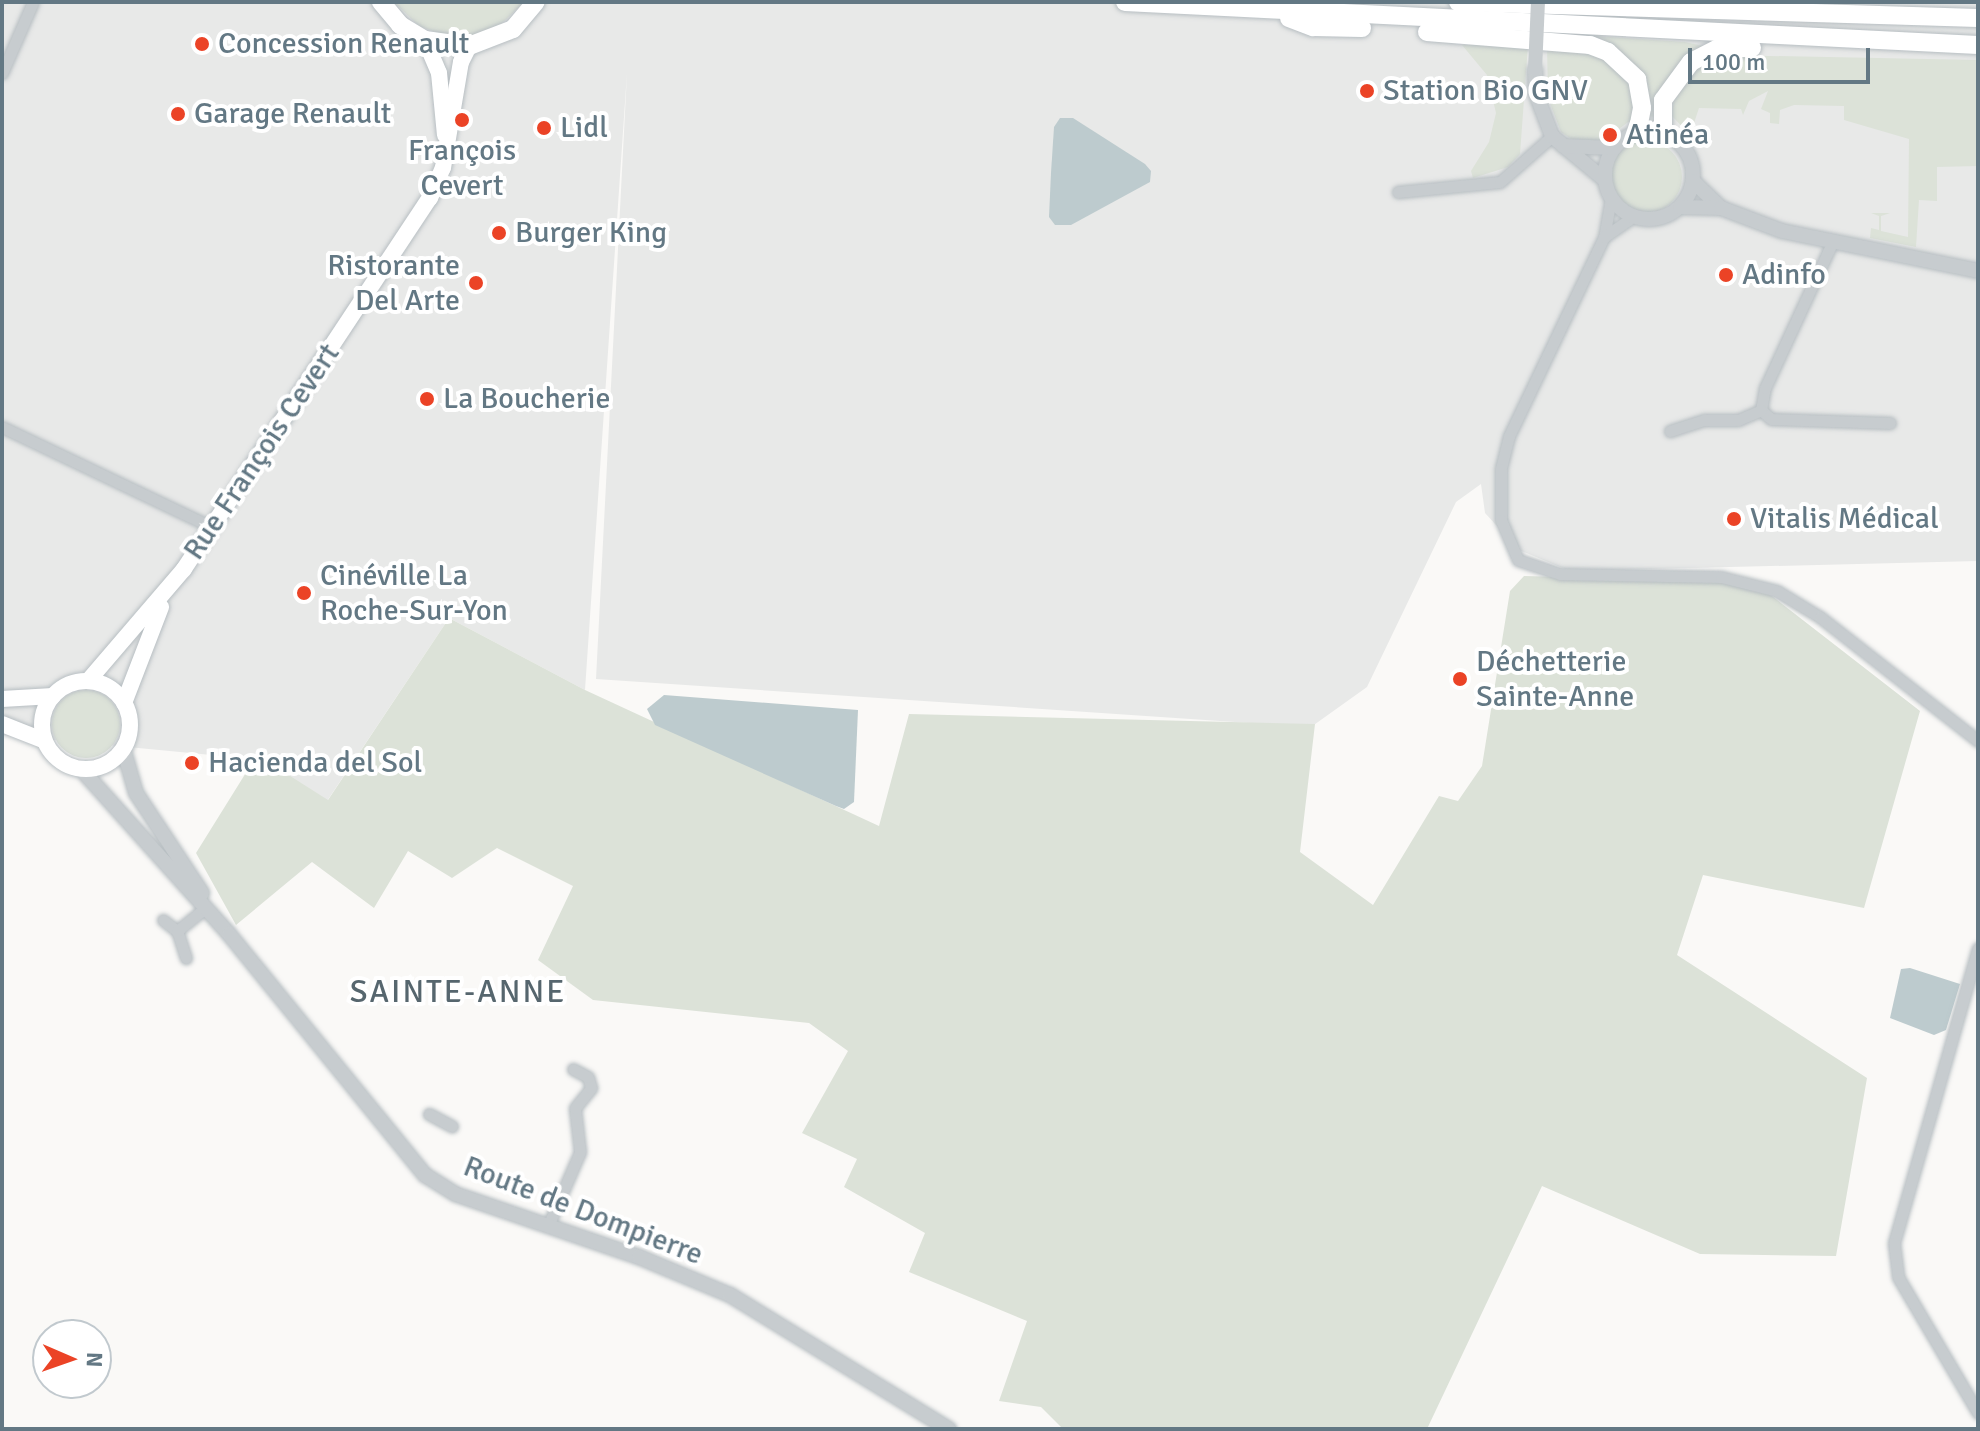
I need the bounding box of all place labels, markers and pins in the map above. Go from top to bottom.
place label: Concession Renault [218,26,469,62]
marker: Concession Renault [193,35,211,53]
place label: Station Bio GNV [1383,73,1588,109]
marker: Station Bio GNV [1358,82,1376,100]
place label: Garage Renault [194,96,391,132]
marker: Garage Renault [169,105,187,123]
place label: Lidl [560,110,608,146]
marker: François Cevert [453,111,471,129]
place label: Atinéa [1626,117,1709,153]
marker: Lidl [535,119,553,137]
marker: Atinéa [1601,126,1619,144]
place label: François Cevert [408,133,516,204]
place label: Burger King [515,215,667,251]
marker: Burger King [490,224,508,242]
place label: Ristorante Del Arte [327,248,460,318]
place label: Adinfo [1742,257,1826,293]
marker: Adinfo [1717,266,1735,284]
marker: Ristorante Del Arte [467,274,485,292]
place label: La Boucherie [443,381,610,417]
marker: La Boucherie [418,390,436,408]
place label: Vitalis Médical [1750,501,1939,537]
marker: Vitalis Médical [1725,510,1743,528]
place label: Cinéville La Roche-Sur-Yon [320,558,508,628]
marker: Cinéville La Roche-Sur-Yon [295,584,313,602]
place label: Déchetterie Sainte-Anne [1476,644,1634,714]
marker: Déchetterie Sainte-Anne [1451,670,1469,688]
place label: Hacienda del Sol [208,745,422,781]
marker: Hacienda del Sol [183,754,201,772]

